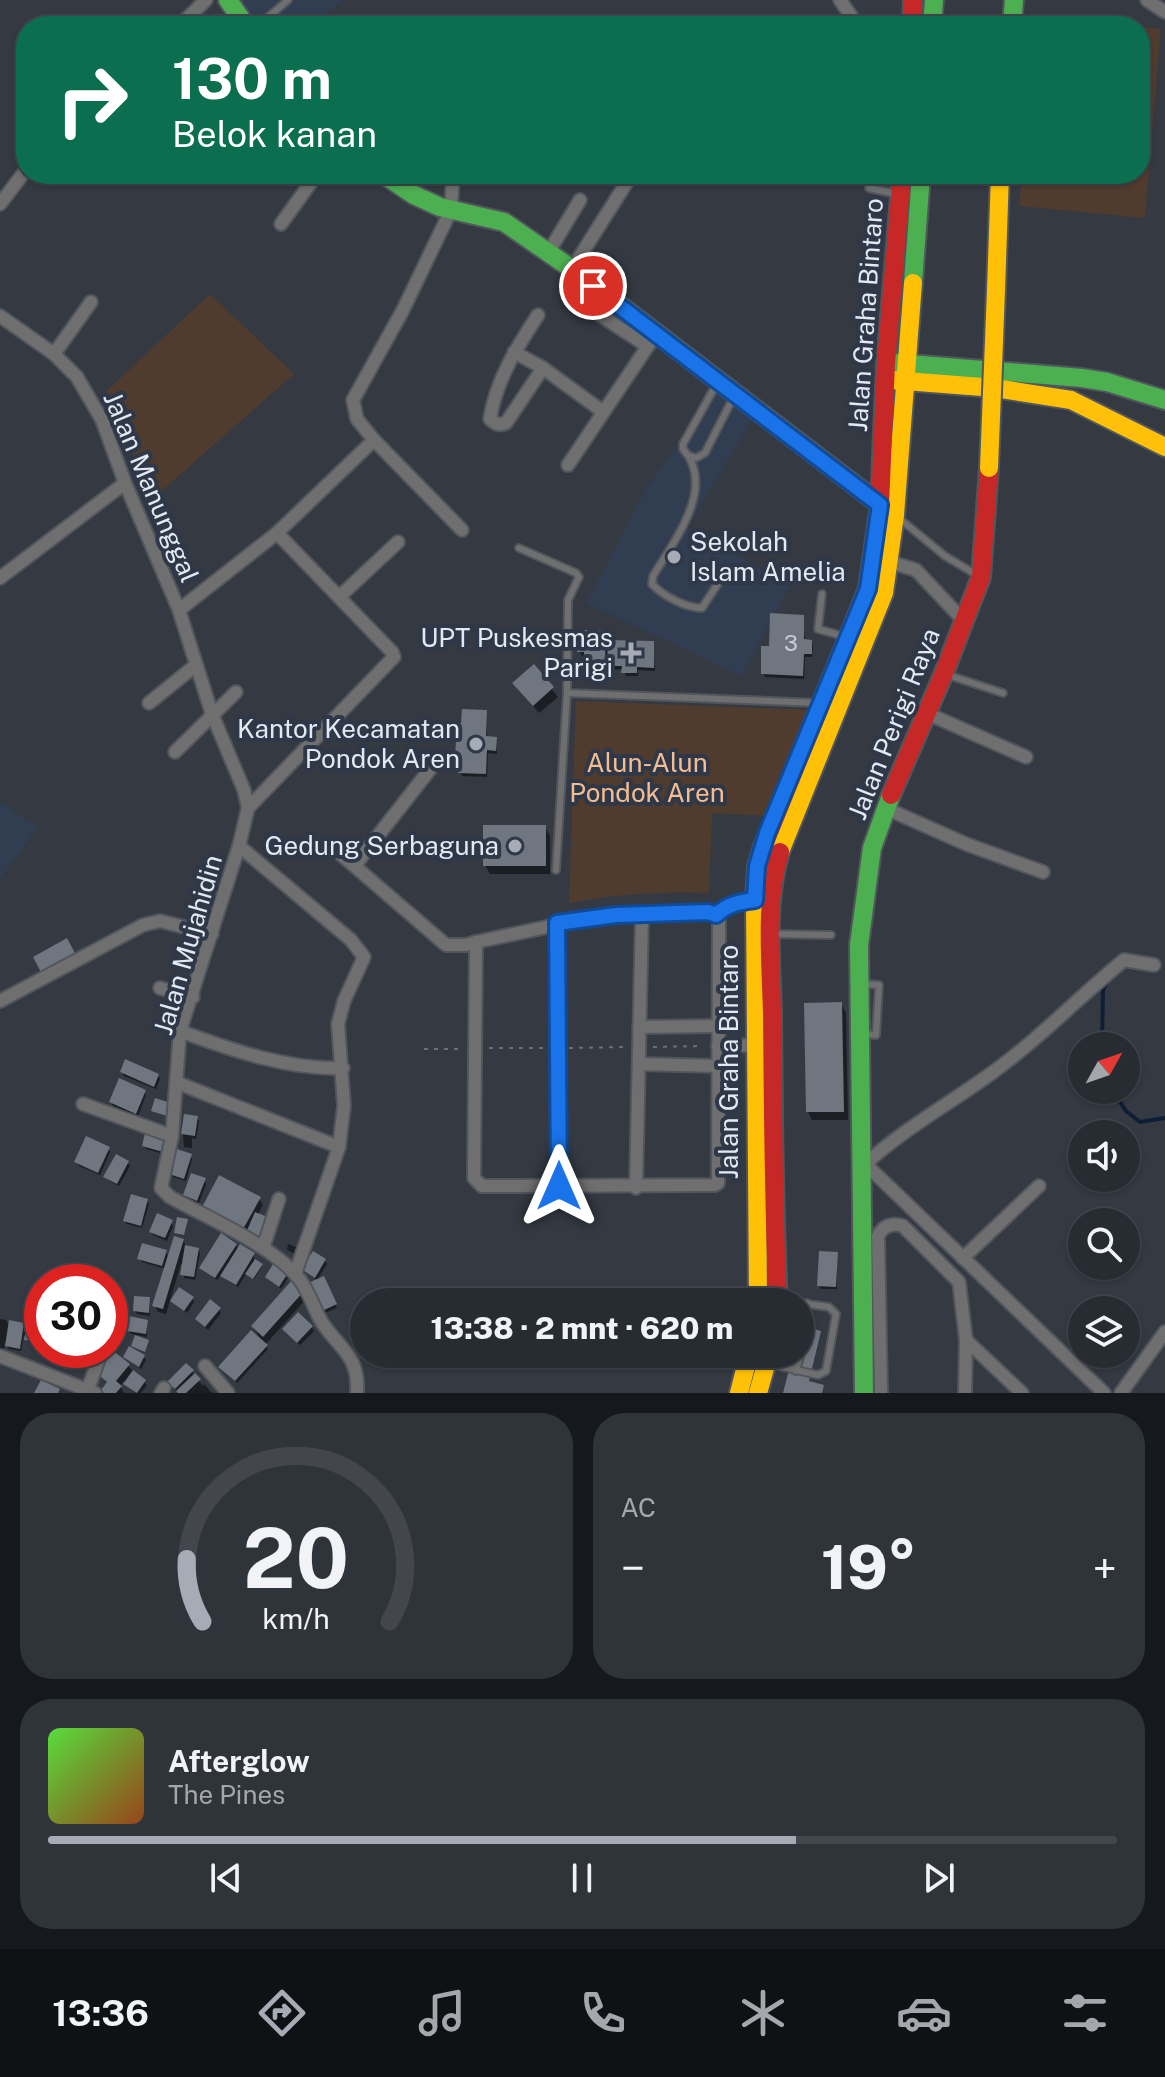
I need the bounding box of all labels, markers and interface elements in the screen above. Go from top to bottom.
text: 130 m [172,46,332,112]
icon: right [40,48,144,152]
text: Belok kanan [172,113,377,155]
street label: Jalan Graha Bintaro [842,197,889,433]
pin [559,252,627,320]
icon: arrive [571,264,615,308]
street label: Jalan Manunggal [97,387,206,587]
place label: Sekolah Islam Amelia [690,526,846,587]
marker: Sekolah Islam Amelia [665,548,683,566]
place label: UPT Puskesmas Parigi [420,622,613,683]
street label: Jalan Perigi Raya [841,624,946,824]
house number: 3 [784,630,798,656]
marker: UPT Puskesmas Parigi [620,642,642,664]
place label: Kantor Kecamatan Pondok Aren [237,713,460,774]
marker: Kantor Kecamatan Pondok Aren [467,735,485,753]
park label: Alun-Alun Pondok Aren [569,747,725,808]
place label: Gedung Serbaguna [265,830,499,861]
marker: Gedung Serbaguna [506,837,524,855]
street label: Jalan Mujahidin [147,851,228,1039]
street label: Jalan Graha Bintaro [713,945,744,1179]
north arrow [1068,1032,1140,1104]
map controls [1068,1032,1140,1368]
button: sound [1068,1120,1140,1192]
position arrow [517,1144,601,1228]
button: search [1068,1208,1140,1280]
speed limit sign: 30 [24,1264,128,1368]
button: layers [1068,1296,1140,1368]
text: 13:38 · 2 mnt · 620 m [431,1310,733,1346]
text: AC [621,1492,656,1523]
text: 20 [243,1509,349,1607]
text: 19° [821,1532,917,1603]
text: − [621,1542,645,1594]
text: + [1093,1542,1117,1594]
text: km/h [263,1602,330,1635]
text: Afterglow [168,1743,310,1779]
text: The Pines [168,1779,285,1810]
icon: previous [204,1856,248,1900]
icon: pause [560,1856,604,1900]
icon: next [917,1856,961,1900]
icon: directions [254,1985,310,2041]
icon: music [414,1985,470,2041]
icon: phone [575,1985,631,2041]
icon: climate [735,1985,791,2041]
icon: car [896,1985,952,2041]
icon: filters [1057,1985,1113,2041]
text: 13:36 [52,1992,149,2034]

